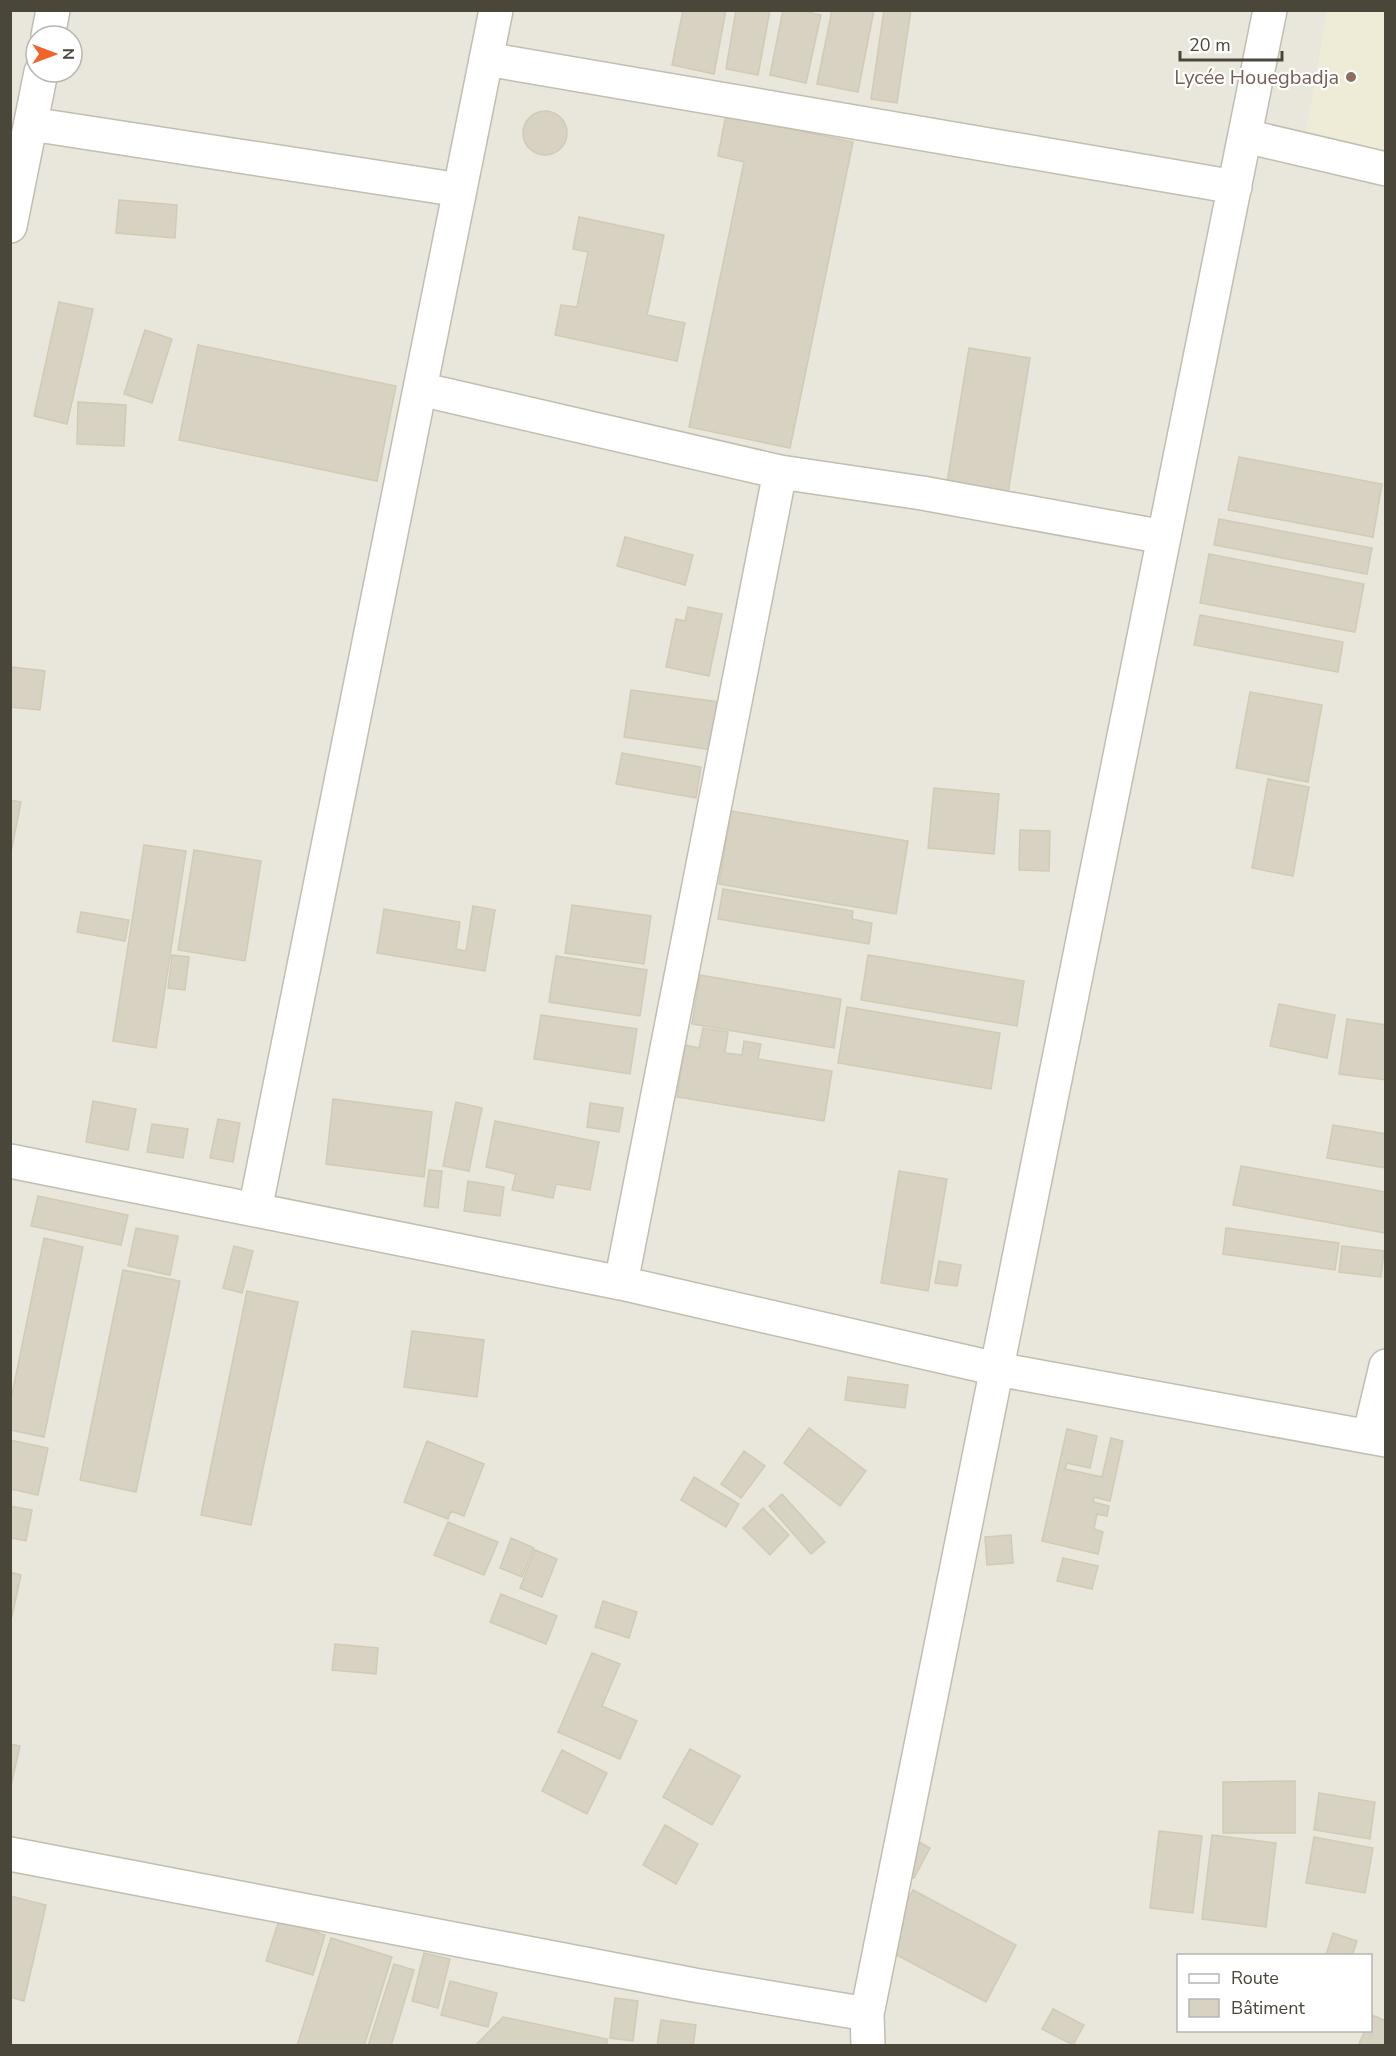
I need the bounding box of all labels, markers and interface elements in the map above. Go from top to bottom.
north arrow [24,24,84,84]
scale bar [1180,24,1282,62]
text: 20 m [1189,33,1231,57]
text: N [57,48,79,60]
place label: Lycée Houegbadja [1174,64,1339,91]
marker: Lycée Houegbadja [1344,70,1358,84]
legend [1177,1954,1372,2032]
text: Route [1231,1966,1279,1990]
text: Bâtiment [1231,1996,1305,2020]

